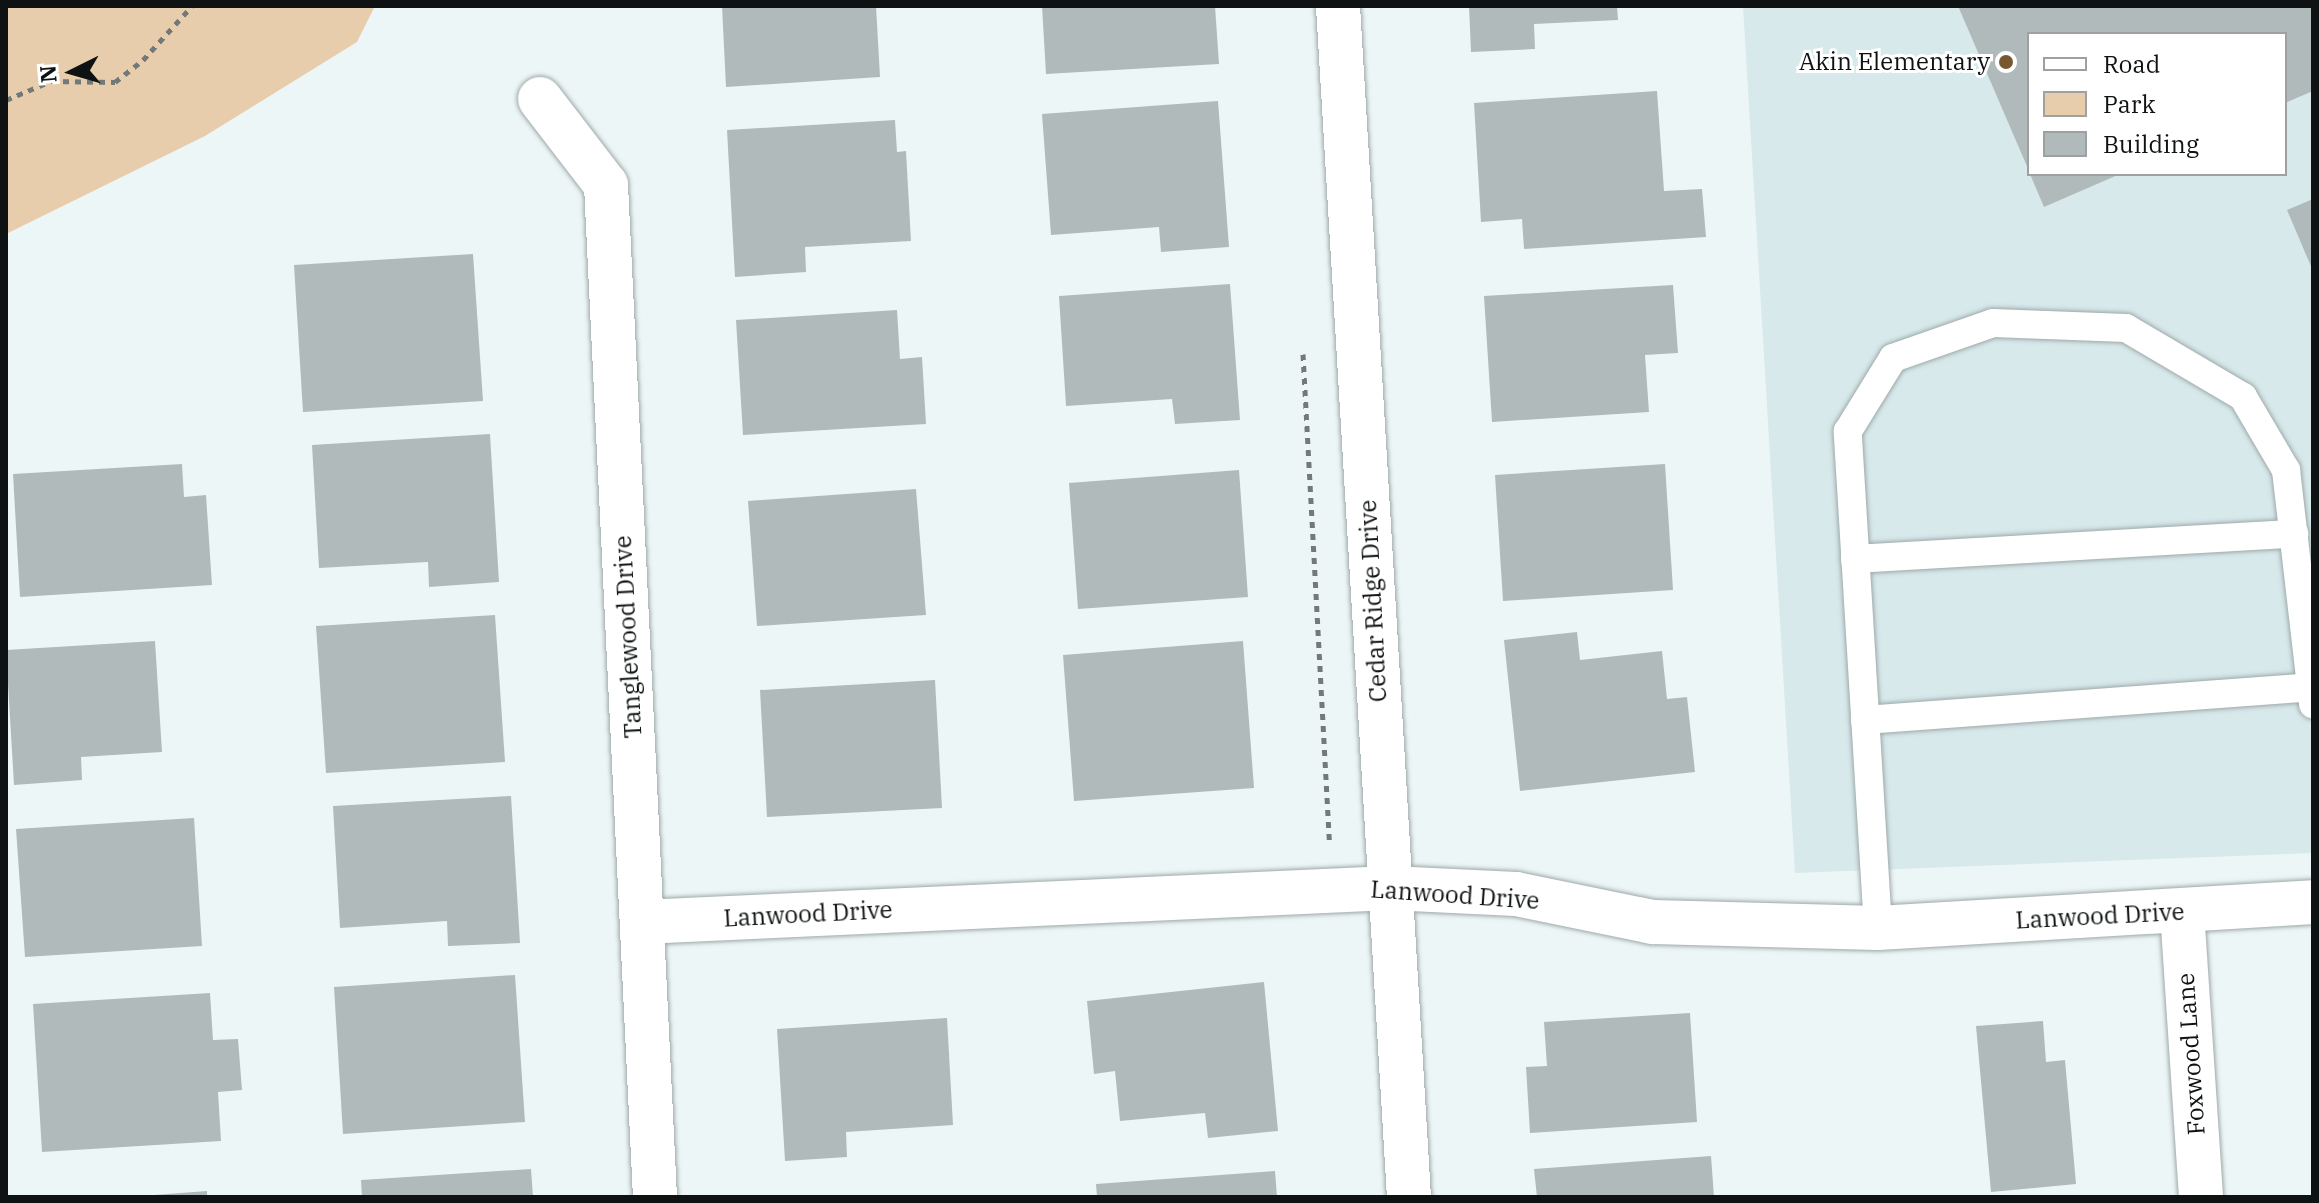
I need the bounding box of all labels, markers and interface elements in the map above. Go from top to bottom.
north arrow [32,32,112,112]
legend [2027,32,2287,176]
place label: Akin Elementary [1799,48,1990,76]
text: Road [2103,48,2160,80]
marker: Akin Elementary [1997,53,2015,71]
text: N [32,64,63,84]
text: Park [2103,88,2155,120]
text: Building [2103,128,2199,160]
street label: Cedar Ridge Drive [1353,499,1393,703]
street label: Tanglewood Drive [608,535,648,739]
street label: Lanwood Drive [1370,875,1540,915]
street label: Lanwood Drive [723,895,893,933]
street label: Lanwood Drive [2015,897,2185,935]
street label: Foxwood Lane [2171,972,2211,1136]

